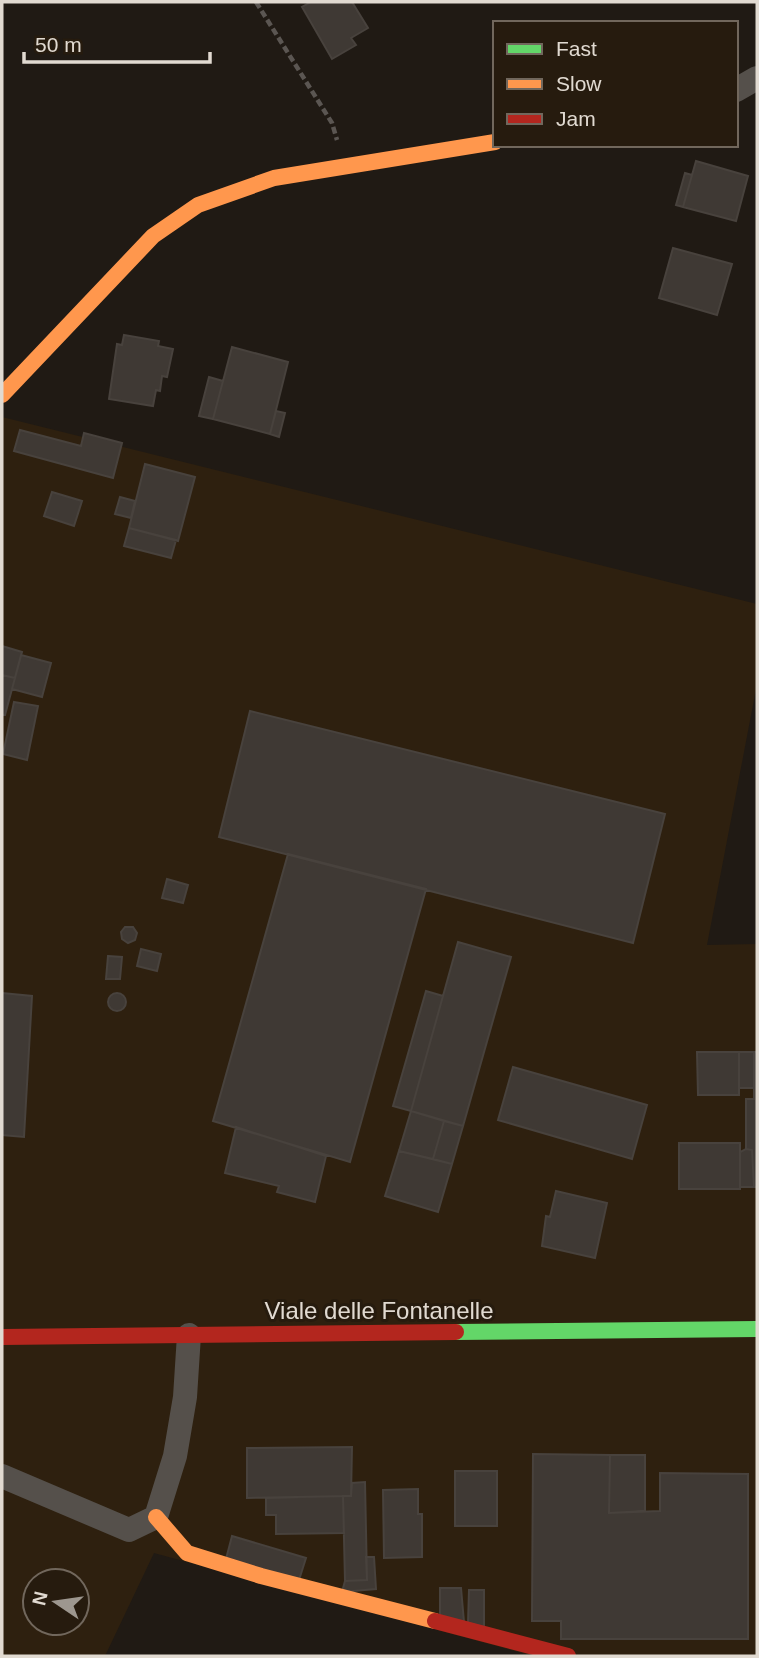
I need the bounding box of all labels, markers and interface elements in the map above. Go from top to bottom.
scale bar [24,21,210,65]
legend [493,21,738,147]
text: 50 m [35,33,82,56]
text: Fast [556,37,597,60]
text: Slow [556,72,602,95]
text: Jam [556,107,596,130]
street label: Viale delle Fontanelle [264,1297,494,1324]
north arrow [21,1567,91,1637]
text: N [28,1589,52,1607]

